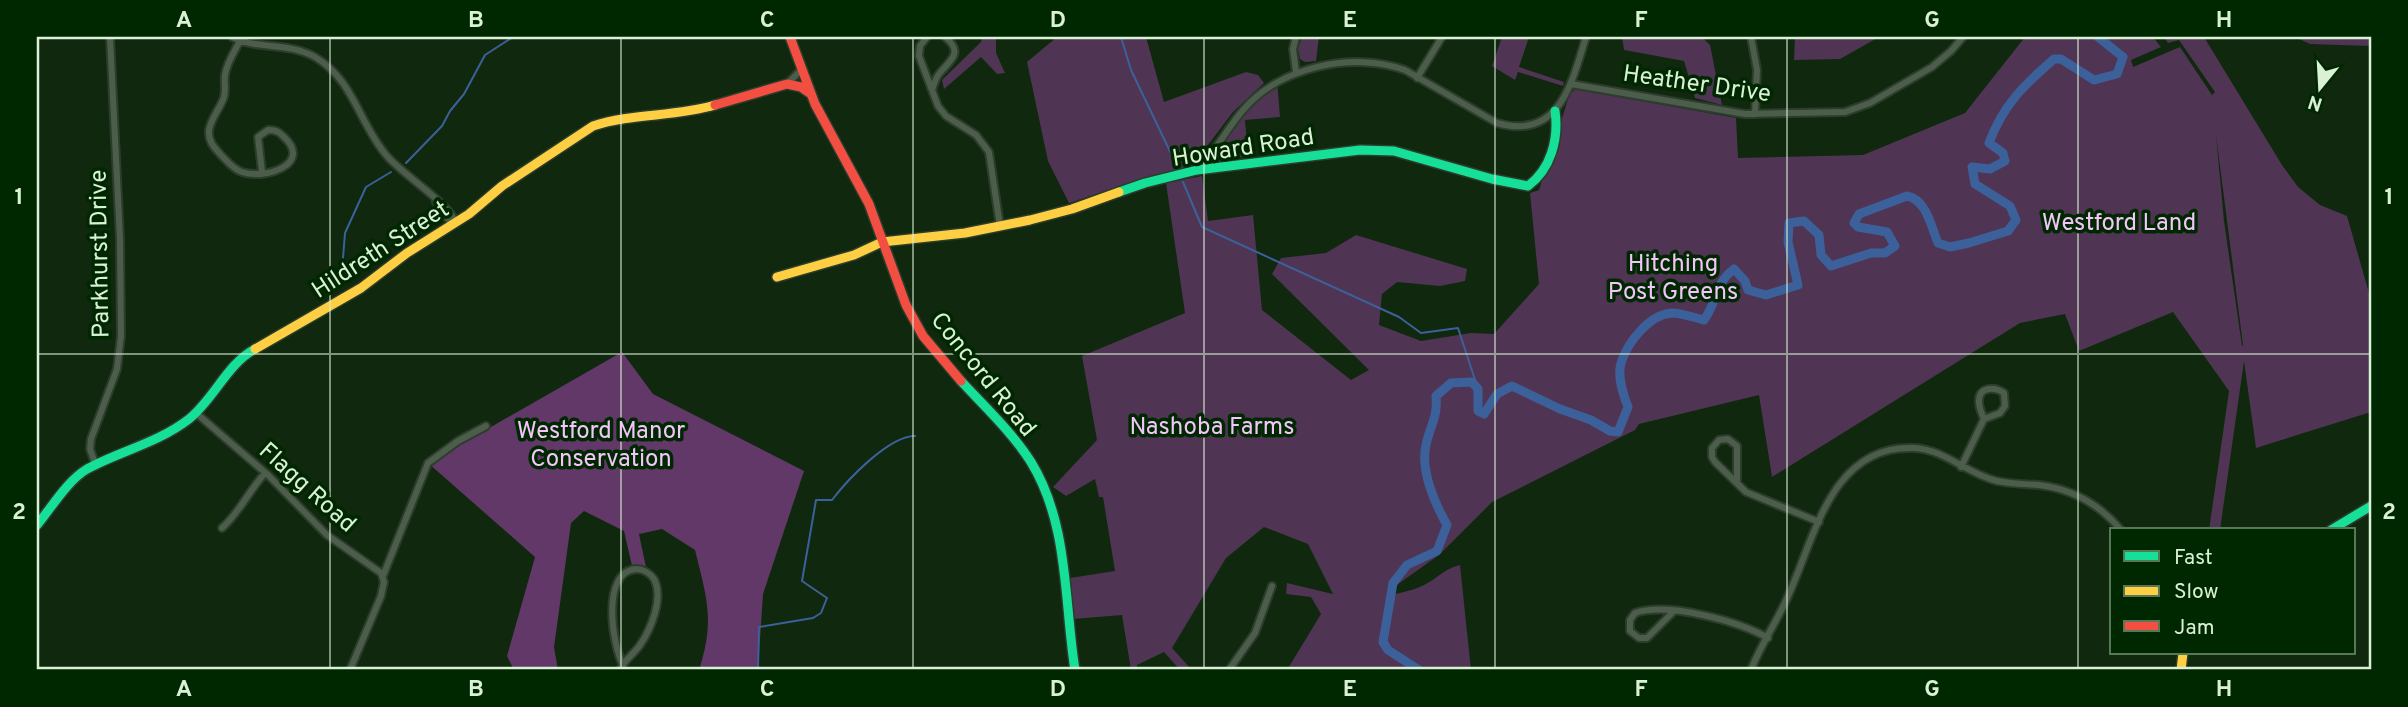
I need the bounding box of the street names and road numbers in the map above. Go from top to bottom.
street label: Heather Drive [1621,60,1773,110]
street label: Howard Road [1170,123,1316,175]
street label: Parkhurst Drive [85,170,117,338]
street label: Hildreth Street [307,195,455,306]
street label: Concord Road [923,307,1042,444]
street label: Flagg Road [252,437,362,540]

